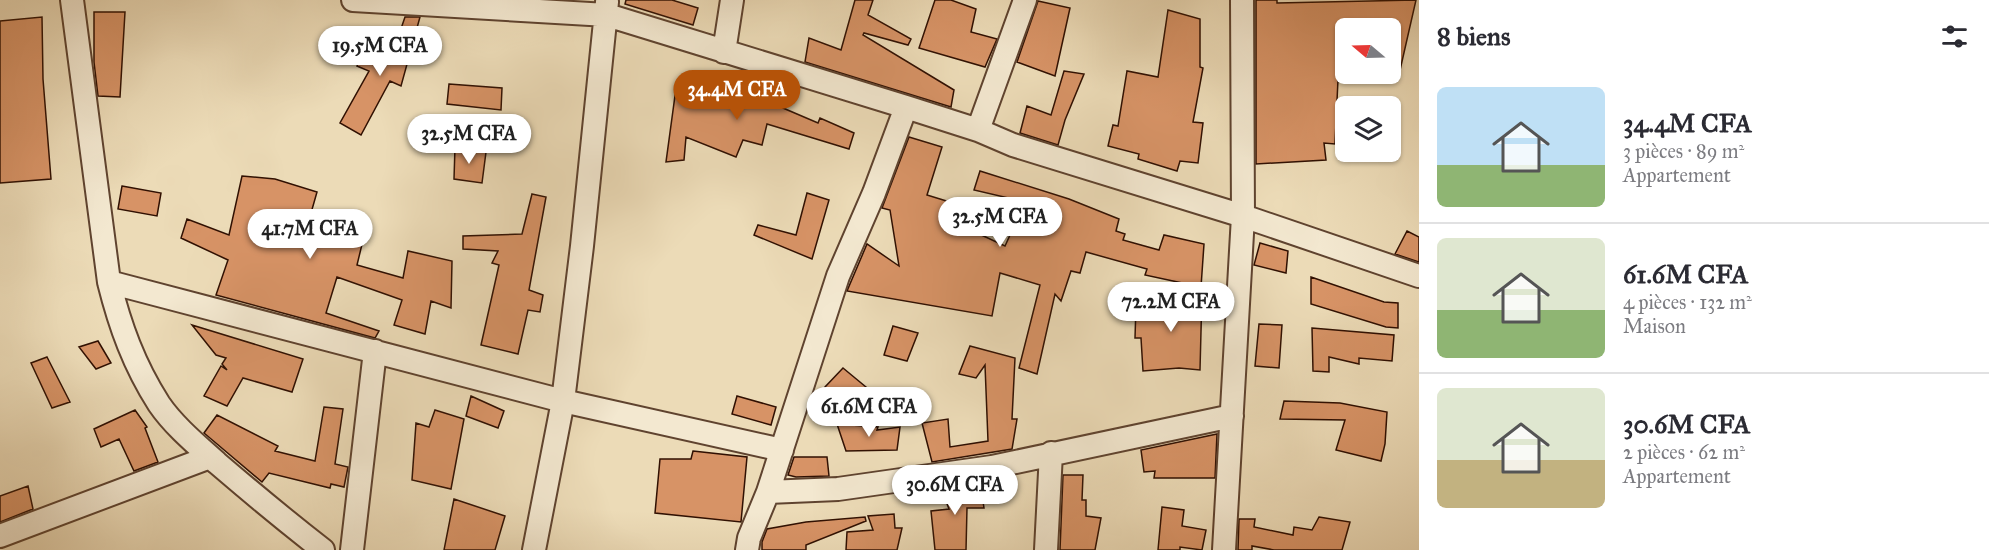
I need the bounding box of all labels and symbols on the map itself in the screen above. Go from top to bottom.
north arrow [1335,18,1401,84]
pin: 19.5M CFA [311,26,449,77]
pin: 34.4M CFA [668,70,806,121]
pin: 32.5M CFA [400,114,538,165]
pin: 32.5M CFA [931,197,1069,248]
pin: 41.7M CFA [241,209,379,260]
pin: 72.2M CFA [1102,282,1240,333]
pin: 61.6M CFA [800,387,938,438]
pin: 30.6M CFA [886,465,1024,516]

